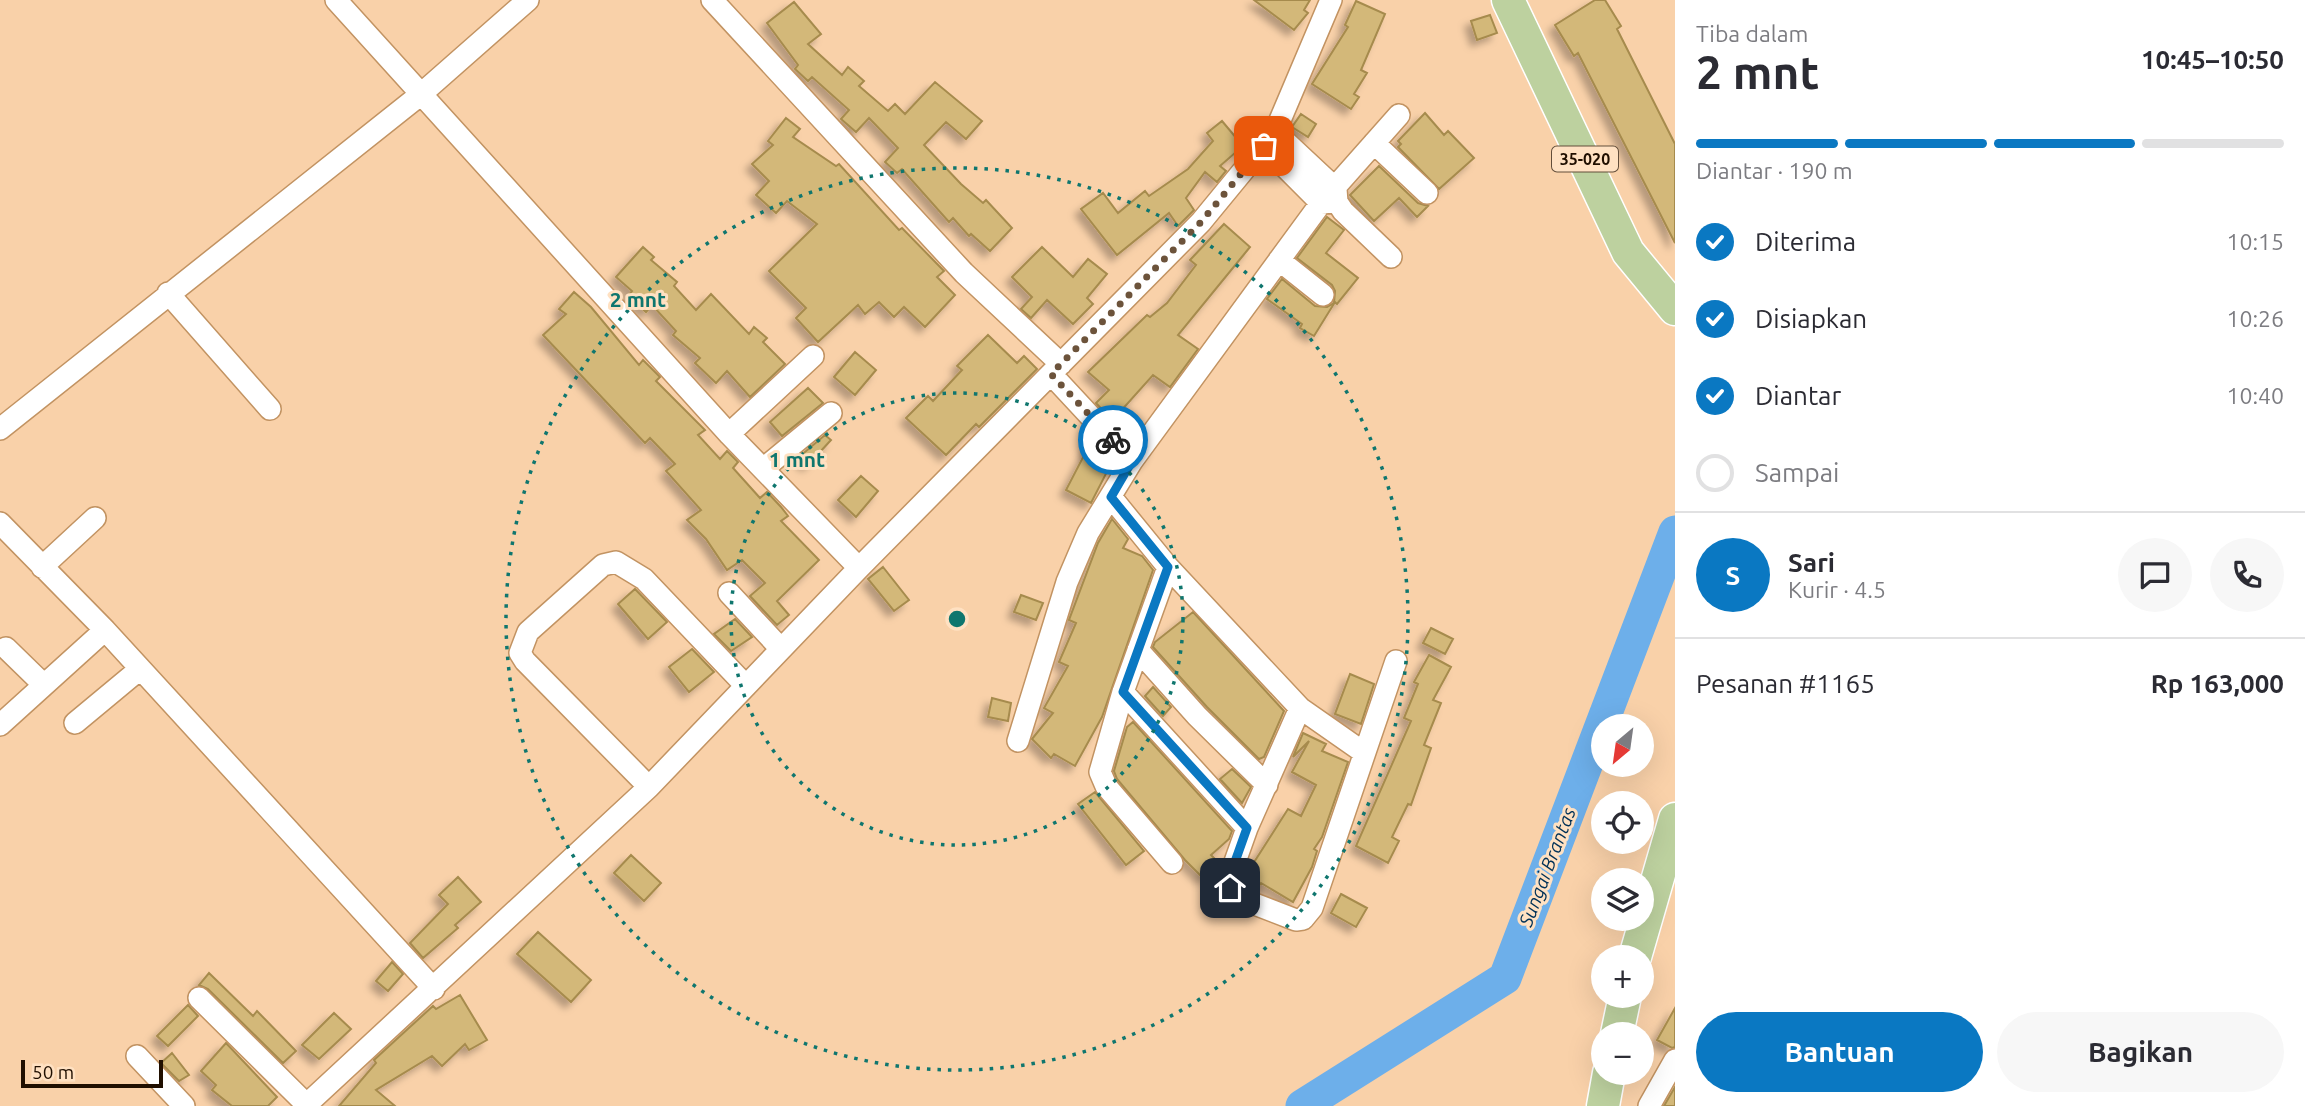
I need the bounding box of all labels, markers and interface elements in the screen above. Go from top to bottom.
text: Tiba dalam [1696,21,1808,46]
text: 10:45–10:50 [2141,45,2284,74]
text: 2 mnt [1696,46,1819,98]
pin [1234,116,1294,176]
icon: bag [1245,127,1283,165]
road number: 35-020 [1552,146,1618,172]
text: Diantar · 190 m [1696,158,1853,183]
icon: check [1696,223,1734,261]
text: Diterima [1755,227,1856,256]
text: 10:15 [2226,229,2284,254]
text: 2 mnt [610,287,666,311]
icon: check [1696,300,1734,338]
text: Disiapkan [1755,304,1867,333]
text: 10:26 [2226,306,2284,331]
icon: check [1696,377,1734,415]
text: Diantar [1755,381,1841,410]
text: 10:40 [2226,383,2284,408]
courier [1078,405,1148,475]
icon: bike [1094,421,1132,459]
text: 1 mnt [769,447,825,471]
text: Sampai [1755,458,1839,487]
button: chat [2118,538,2192,612]
button: phone [2210,538,2284,612]
text: Sari [1788,548,1835,577]
text: S [1726,561,1740,590]
text: Kurir · 4.5 [1788,577,1886,602]
centre of rings [945,607,969,631]
text: Pesanan #1165 [1696,669,1875,698]
text: Rp 163,000 [2151,669,2284,698]
north arrow [1591,714,1654,777]
map controls [1591,714,1654,1085]
button: locate [1591,791,1654,854]
water label: Sungai Brantas [1514,804,1580,930]
pin [1200,858,1260,918]
button: layers [1591,868,1654,931]
icon: home [1211,869,1249,907]
button: + [1591,945,1654,1008]
button: Bantuan [1696,1012,1983,1092]
button: Bagikan [1997,1012,2284,1092]
button: − [1591,1022,1654,1085]
scale bar [21,1057,163,1089]
text: 50 m [32,1061,74,1083]

